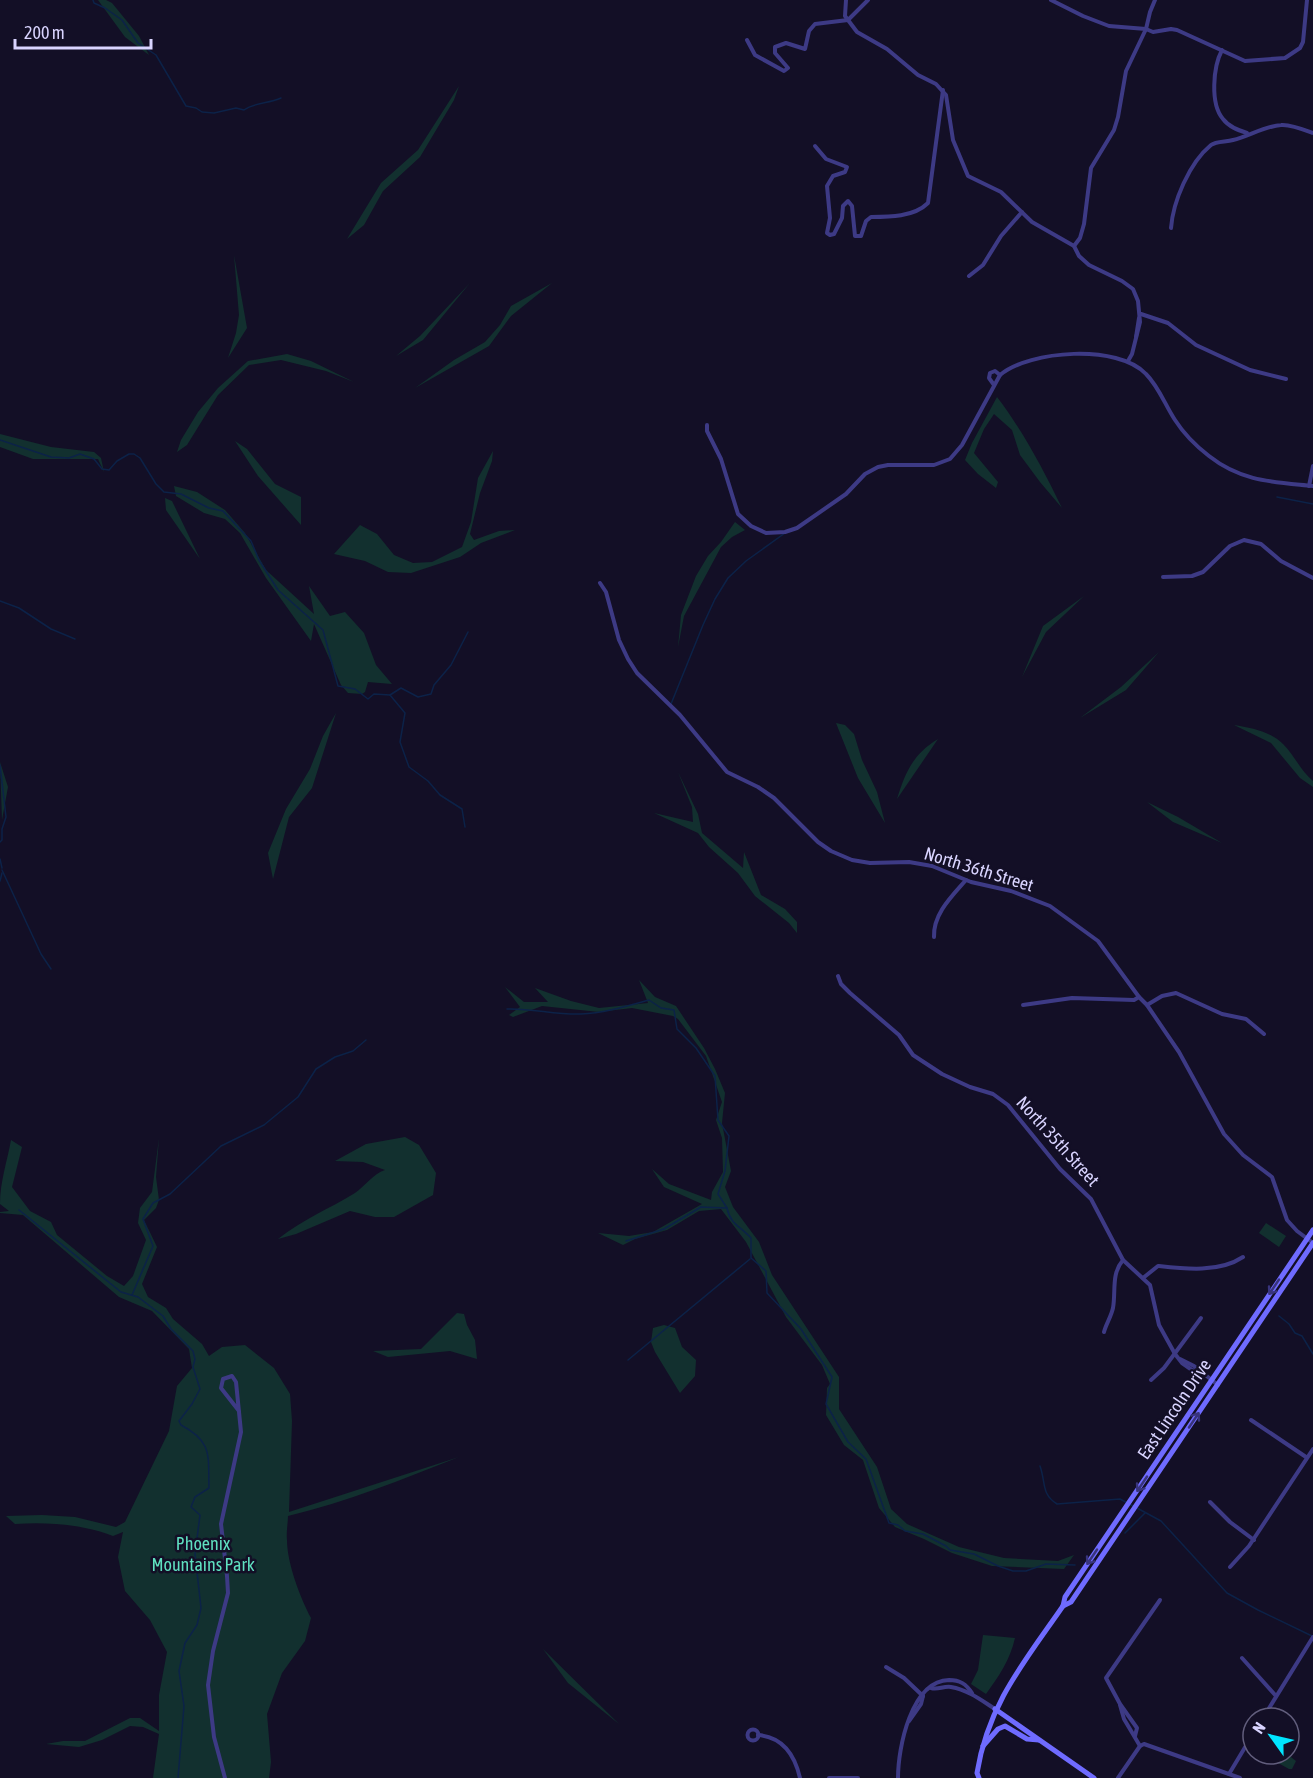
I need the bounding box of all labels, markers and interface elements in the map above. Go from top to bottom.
scale bar [15,12,152,50]
text: 200 m [24,22,65,43]
street label: North 36th Street [922,842,1036,896]
street label: North 35th Street [1012,1092,1104,1190]
one-way arrow [1268,1279,1280,1295]
street label: East Lincoln Drive [1133,1355,1215,1463]
one-way arrow [1188,1412,1200,1429]
one-way arrow [1136,1475,1148,1492]
park label: Phoenix Mountains Park [151,1533,255,1575]
one-way arrow [1086,1548,1098,1564]
north arrow [1241,1706,1301,1766]
text: N [1248,1719,1269,1737]

